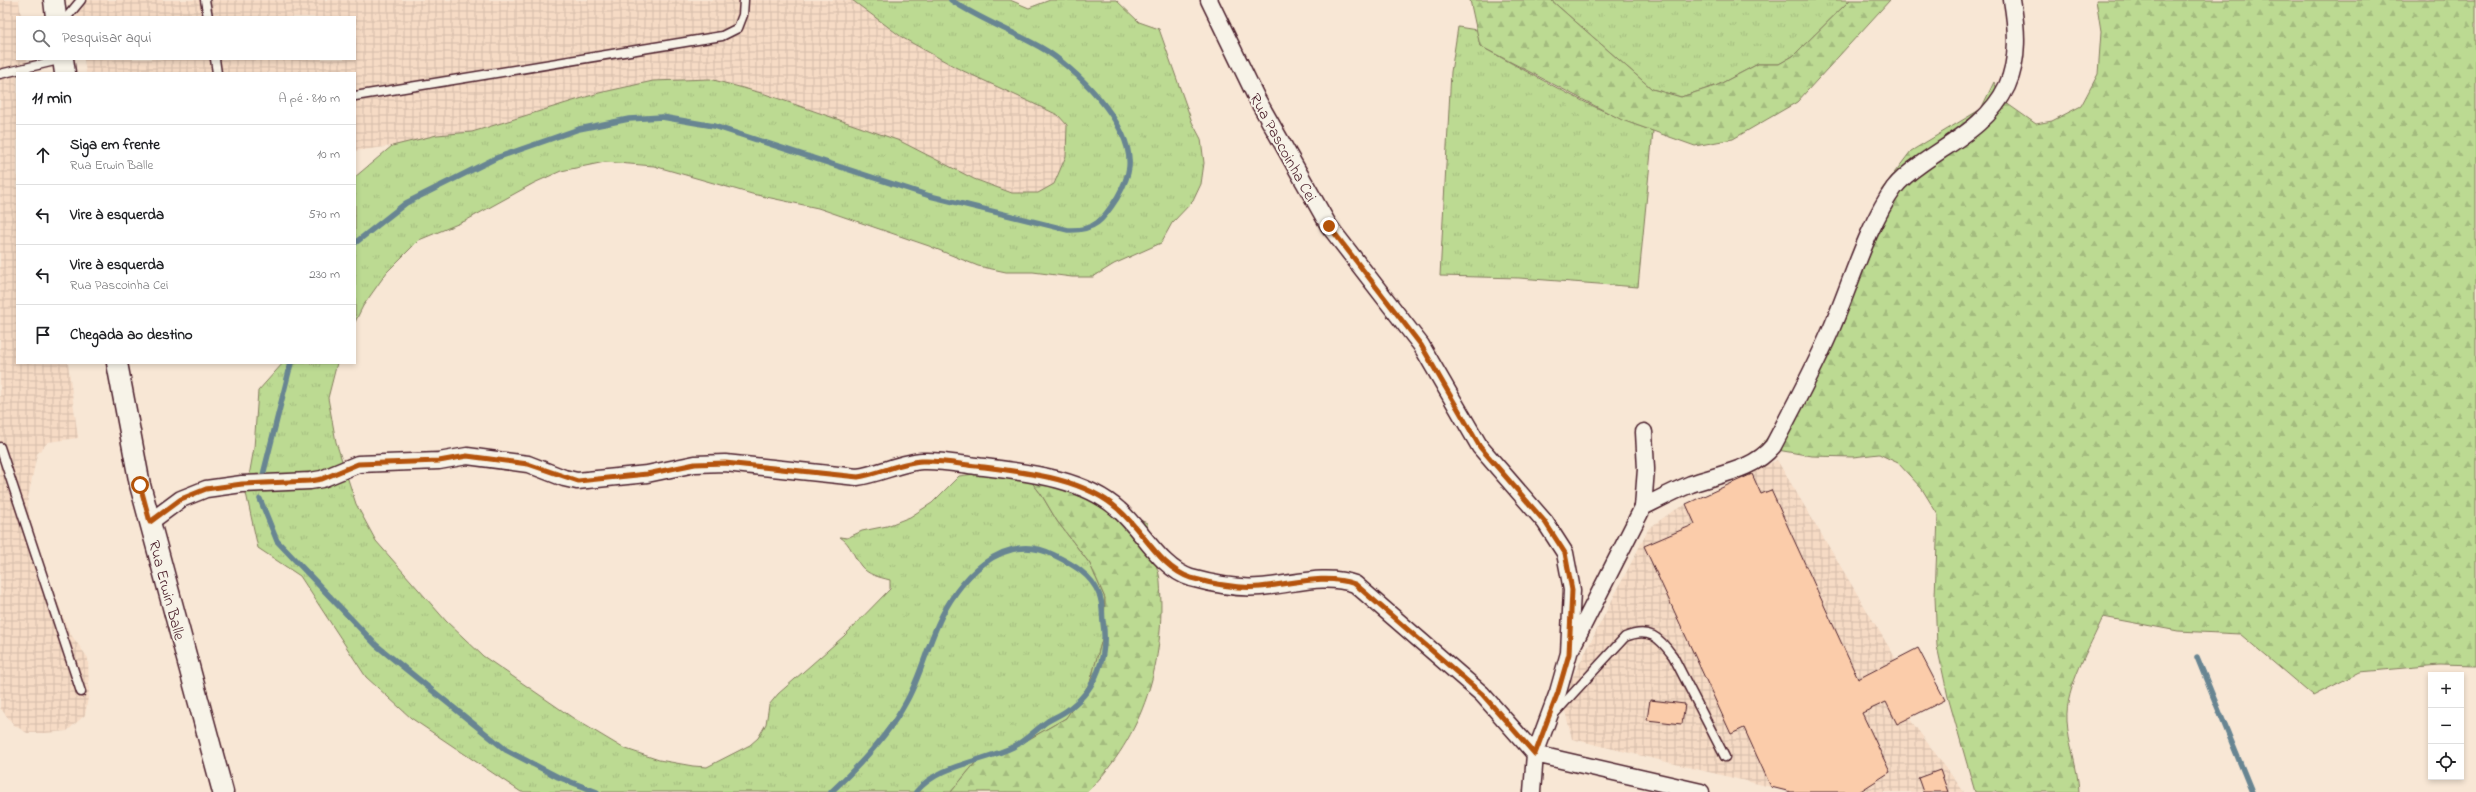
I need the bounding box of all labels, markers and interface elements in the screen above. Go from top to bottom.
search box [16,16,356,60]
icon: search [30,27,52,49]
text: Pesquisar aqui [62,27,151,49]
text: 11 min [32,86,72,111]
text: A pé · 810 m [279,89,340,108]
street label: Rua Pascoinha Cei [1242,89,1322,207]
text: Siga em frente [70,134,160,156]
icon: ahead [32,144,54,166]
text: 10 m [317,145,340,164]
text: Rua Erwin Balle [70,156,153,175]
icon: left [32,204,54,226]
text: Vire à esquerda [70,204,164,226]
text: 570 m [308,205,340,224]
route end [1320,217,1338,235]
text: Vire à esquerda [70,254,164,276]
icon: left [32,264,54,286]
text: 230 m [309,265,340,284]
text: Rua Pascoinha Cei [70,276,168,295]
icon: arrive [32,324,54,346]
text: Chegada ao destino [70,324,193,346]
route start [131,476,149,494]
street label: Rua Erwin Balle [141,538,191,644]
map controls [2428,672,2464,780]
button: + [2428,672,2464,708]
button: − [2428,708,2464,744]
button: locate [2428,744,2464,780]

